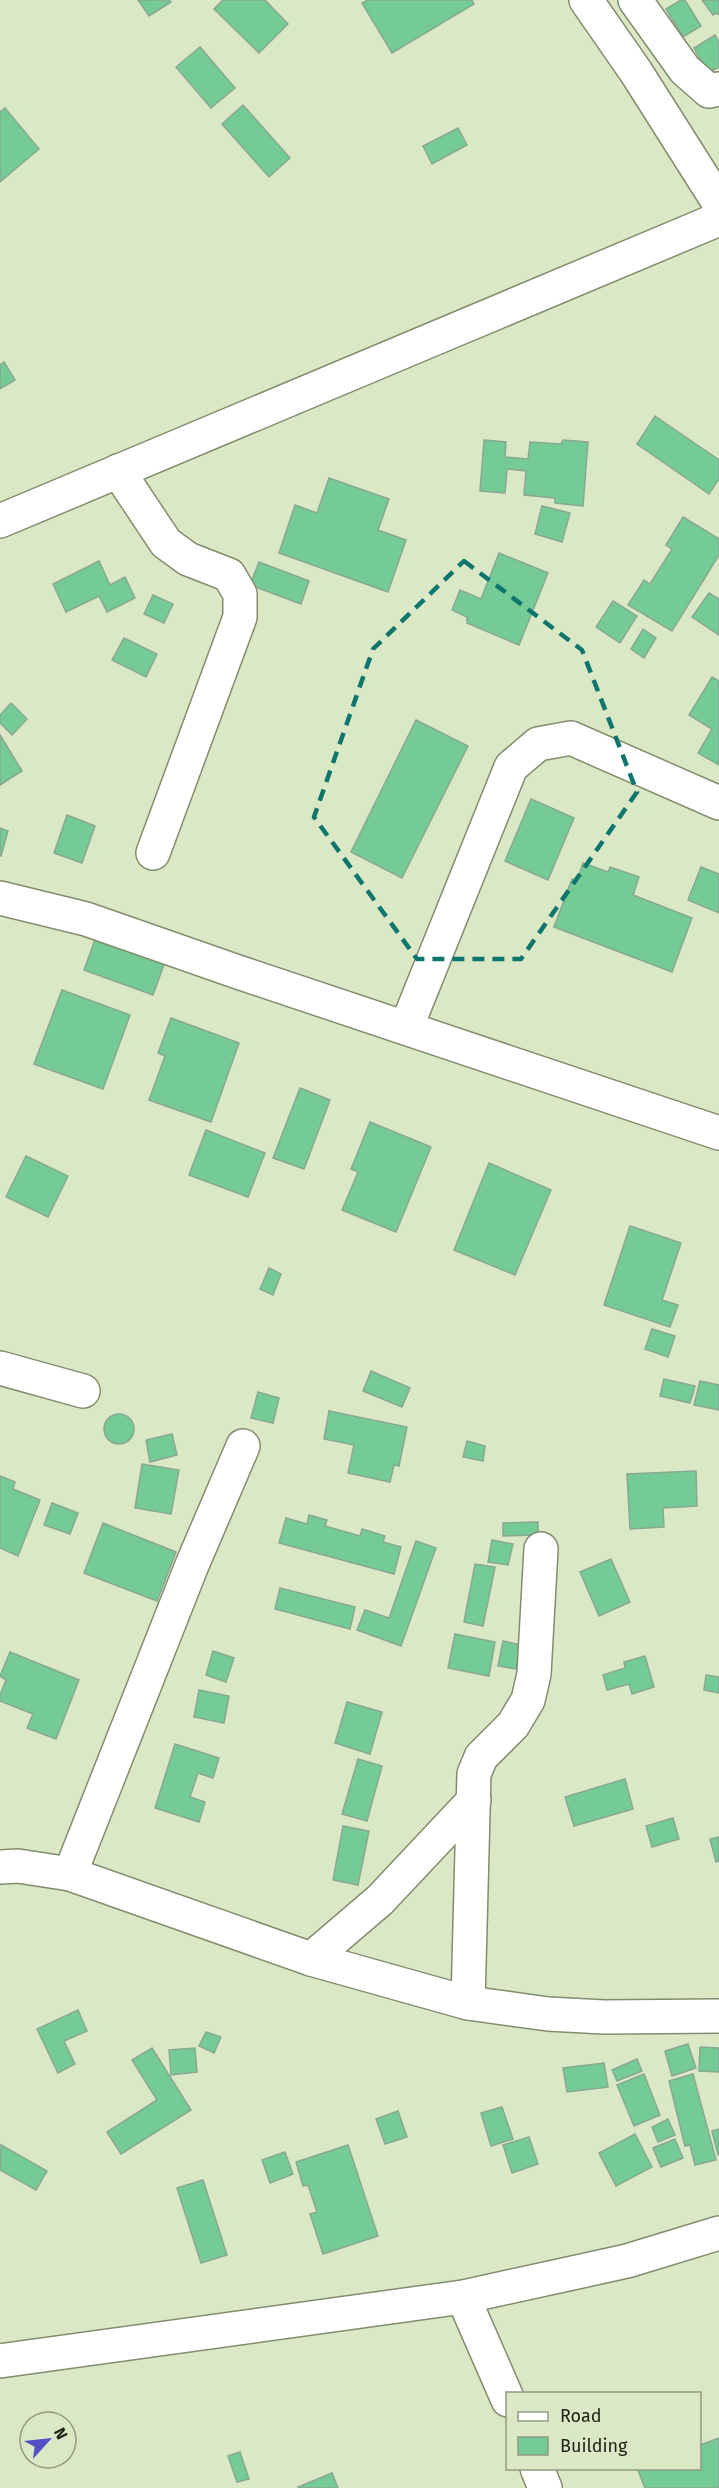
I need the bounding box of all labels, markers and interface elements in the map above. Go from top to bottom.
legend [506,2392,701,2470]
text: Road [560,2405,602,2427]
north arrow [18,2410,78,2470]
text: N [50,2424,72,2442]
text: Building [560,2435,628,2457]

